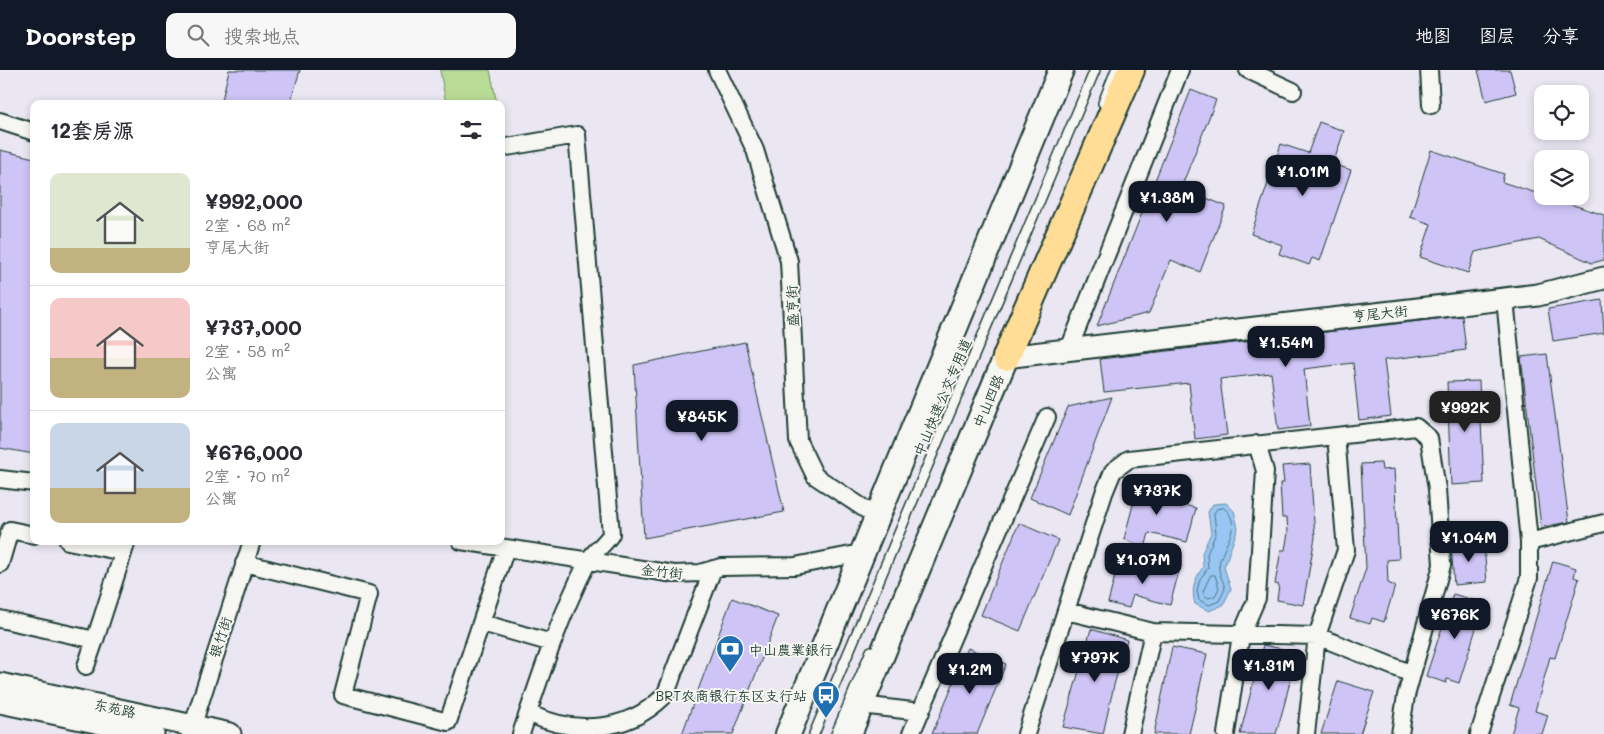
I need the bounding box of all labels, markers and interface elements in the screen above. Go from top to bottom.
search box [166,13,516,58]
text: Doorstep [25,20,136,51]
icon: search [184,21,212,49]
text: 搜索地点 [224,23,300,48]
text: 地图 [1415,23,1451,47]
text: 图层 [1479,23,1515,47]
text: 分享 [1543,23,1579,47]
map controls [1534,85,1589,205]
button: locate [1534,85,1589,140]
text: 12套房源 [50,116,134,143]
icon: filters [457,116,485,144]
button: layers [1534,150,1589,205]
pin: ¥1.01M [1262,154,1344,197]
text: ¥1.01M [1277,160,1329,181]
pin: ¥1.38M [1126,180,1208,223]
text: ¥1.38M [1140,186,1194,207]
text: ¥992,000 [205,187,303,214]
icon: home [90,193,150,253]
text: 2室 · 68 m² [205,214,290,235]
text: 亨尾大街 [205,236,269,257]
street label: 盛亨街 [781,285,803,327]
street label: 亨尾大街 [1351,301,1409,325]
text: ¥737,000 [205,313,302,340]
icon: home [90,318,150,378]
pin: ¥1.54M [1245,326,1327,368]
text: ¥1.54M [1259,331,1313,352]
street label: 中山快速公交专用道 [909,335,975,459]
text: 2室 · 58 m² [205,340,290,361]
text: 公寓 [205,362,237,383]
street label: 中山四路 [968,372,1008,430]
pin: ¥992K [1430,390,1500,433]
text: ¥992K [1440,396,1490,417]
pin: ¥845K [667,400,737,442]
text: ¥845K [677,405,727,426]
text: ¥676,000 [205,438,303,465]
icon: home [90,443,150,503]
text: 2室 · 70 m² [205,465,290,486]
pin: ¥737K [1122,474,1192,516]
text: ¥737K [1133,479,1181,500]
text: 公寓 [205,487,237,508]
pin: ¥1.04M [1428,520,1510,563]
text: ¥1.04M [1441,526,1497,547]
pin: ¥1.07M [1102,542,1184,585]
text: ¥1.07M [1116,548,1170,569]
street label: 金竹街 [640,559,684,583]
pin: ¥676K [1420,598,1490,640]
text: ¥676K [1430,603,1480,624]
street label: 银竹街 [204,614,236,660]
bank icon: 中山農業銀行 [715,634,745,673]
place label: 中山農業銀行 [749,640,833,659]
pin: ¥797K [1060,640,1130,683]
text: ¥797K [1071,646,1119,667]
pin: ¥1.31M [1228,648,1310,691]
pin: ¥1.2M [935,652,1005,695]
text: ¥1.31M [1243,654,1295,675]
text: ¥1.2M [948,658,992,679]
bus stop icon: BRT农商银行东区支行站 [811,680,841,719]
place label: BRT农商银行东区支行站 [656,686,807,705]
street label: 东苑路 [92,694,138,722]

